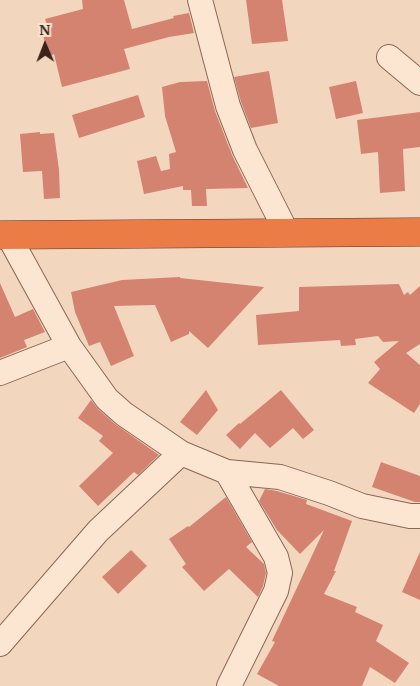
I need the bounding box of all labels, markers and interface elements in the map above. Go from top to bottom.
north arrow [20,20,70,70]
text: N [39,21,50,39]

